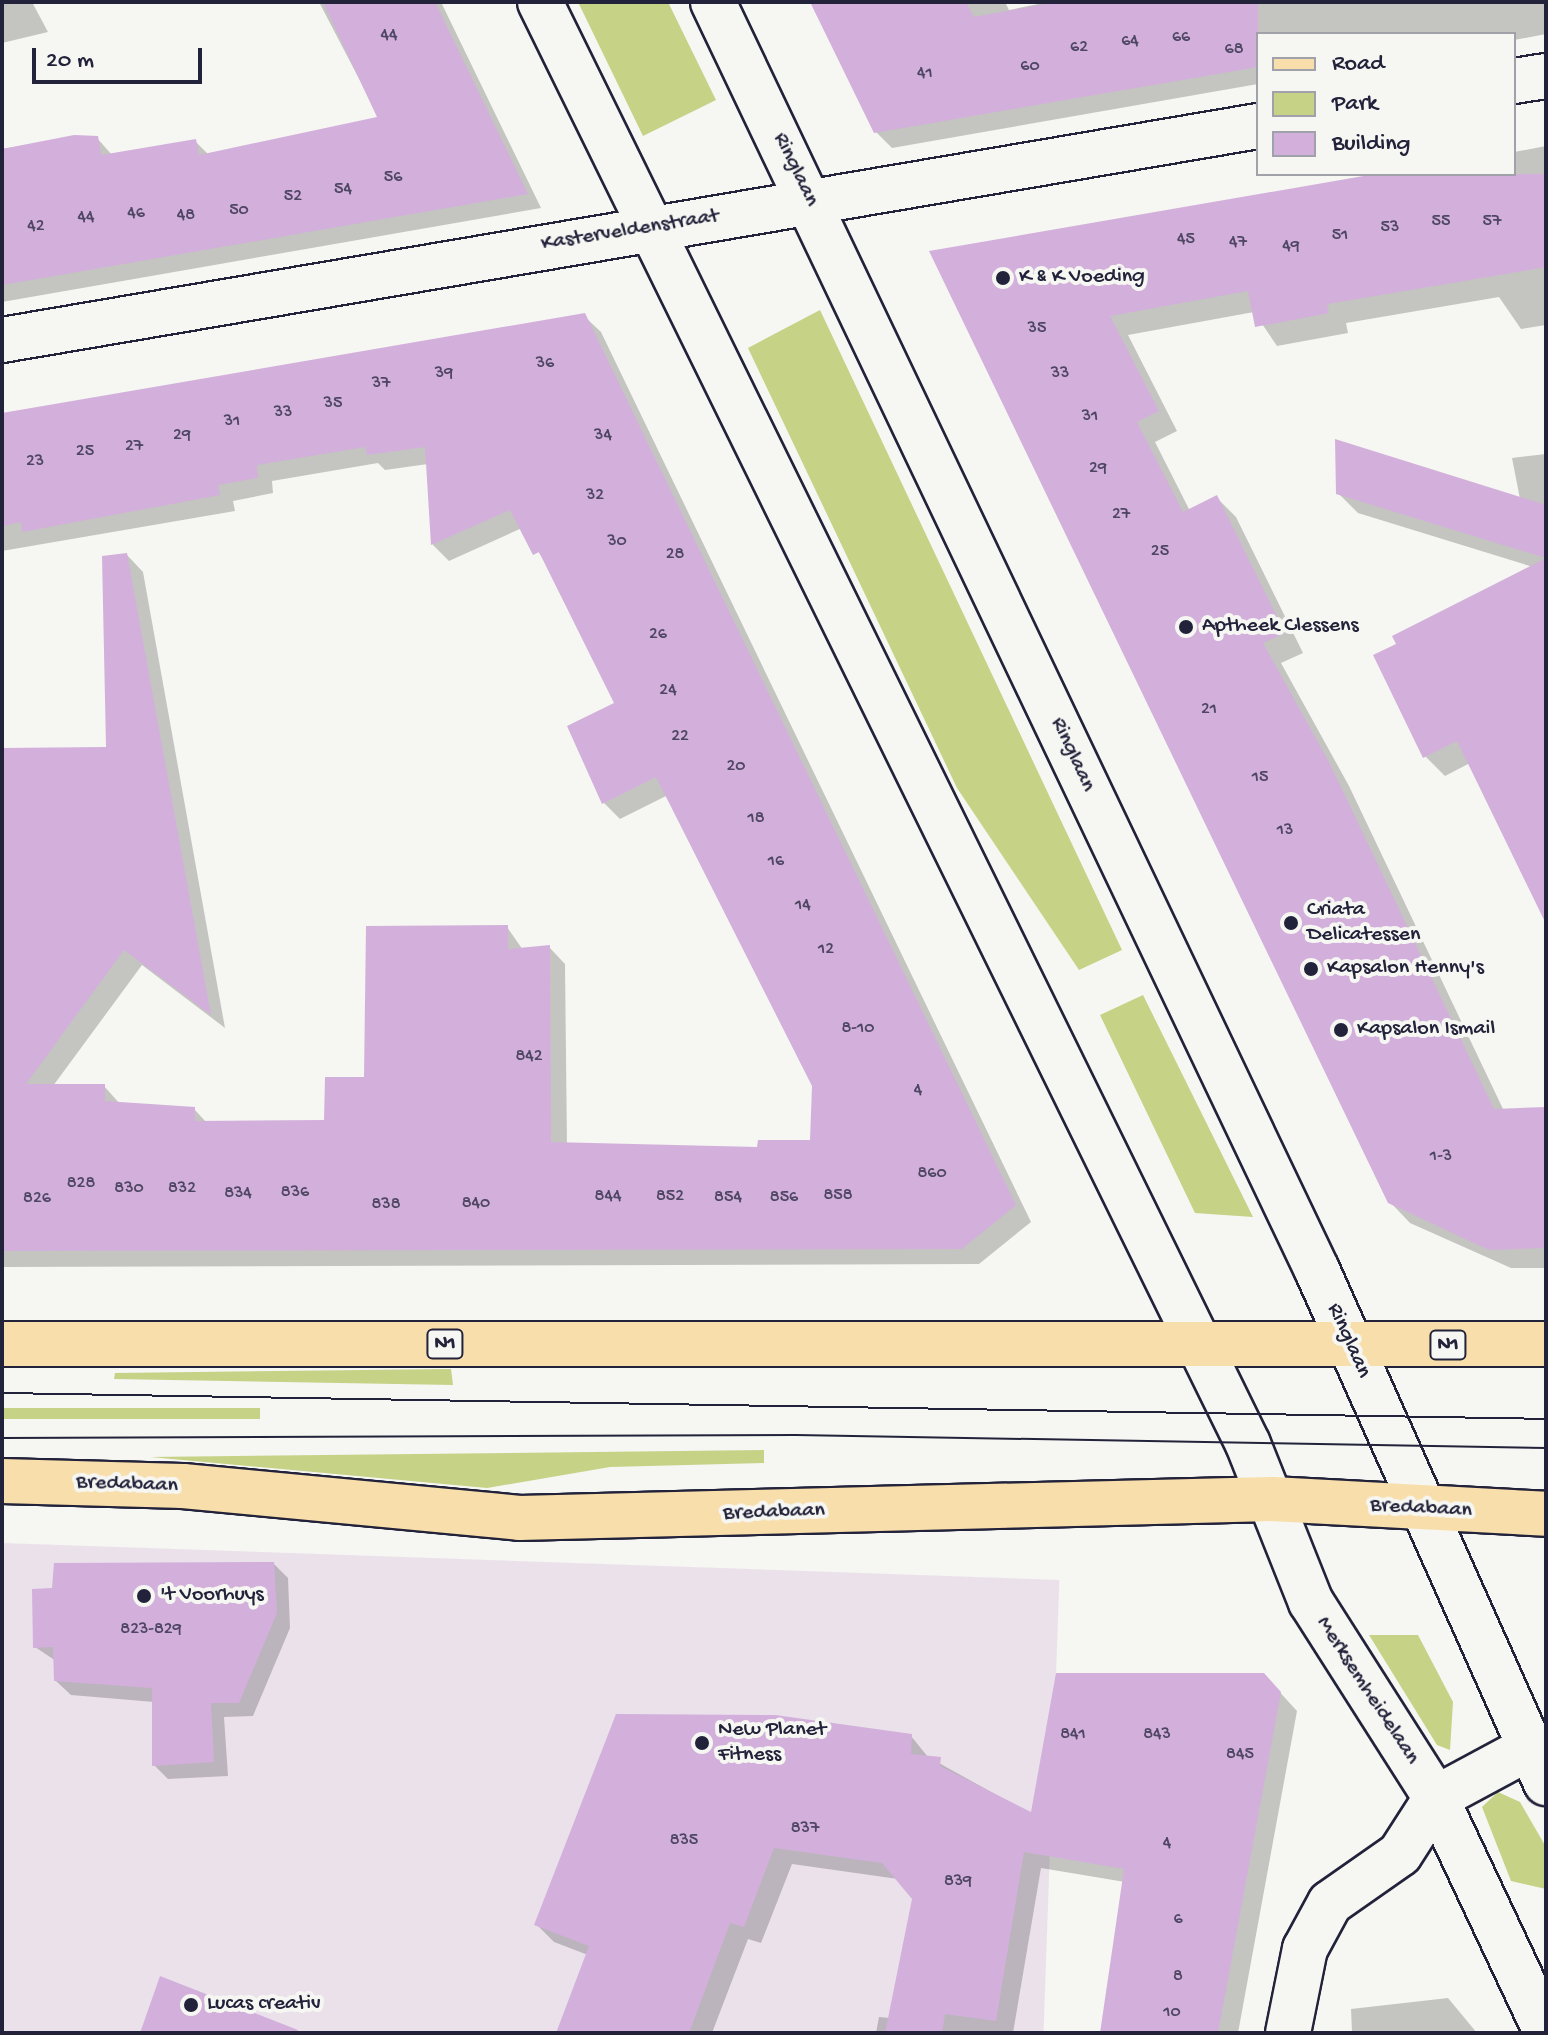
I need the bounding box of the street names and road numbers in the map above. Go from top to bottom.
street label: Ringlaan [766,129,824,211]
street label: Kasterveldenstraat [539,204,721,258]
street label: Ringlaan [1043,714,1101,796]
street label: Ringlaan [1320,1300,1376,1382]
road number: N1 [425,1328,465,1360]
road number: N1 [1428,1329,1468,1361]
street label: Bredabaan [76,1470,178,1500]
street label: Bredabaan [1369,1493,1473,1525]
street label: Bredabaan [723,1498,825,1528]
street label: Merksemheidelaan [1309,1612,1425,1770]

